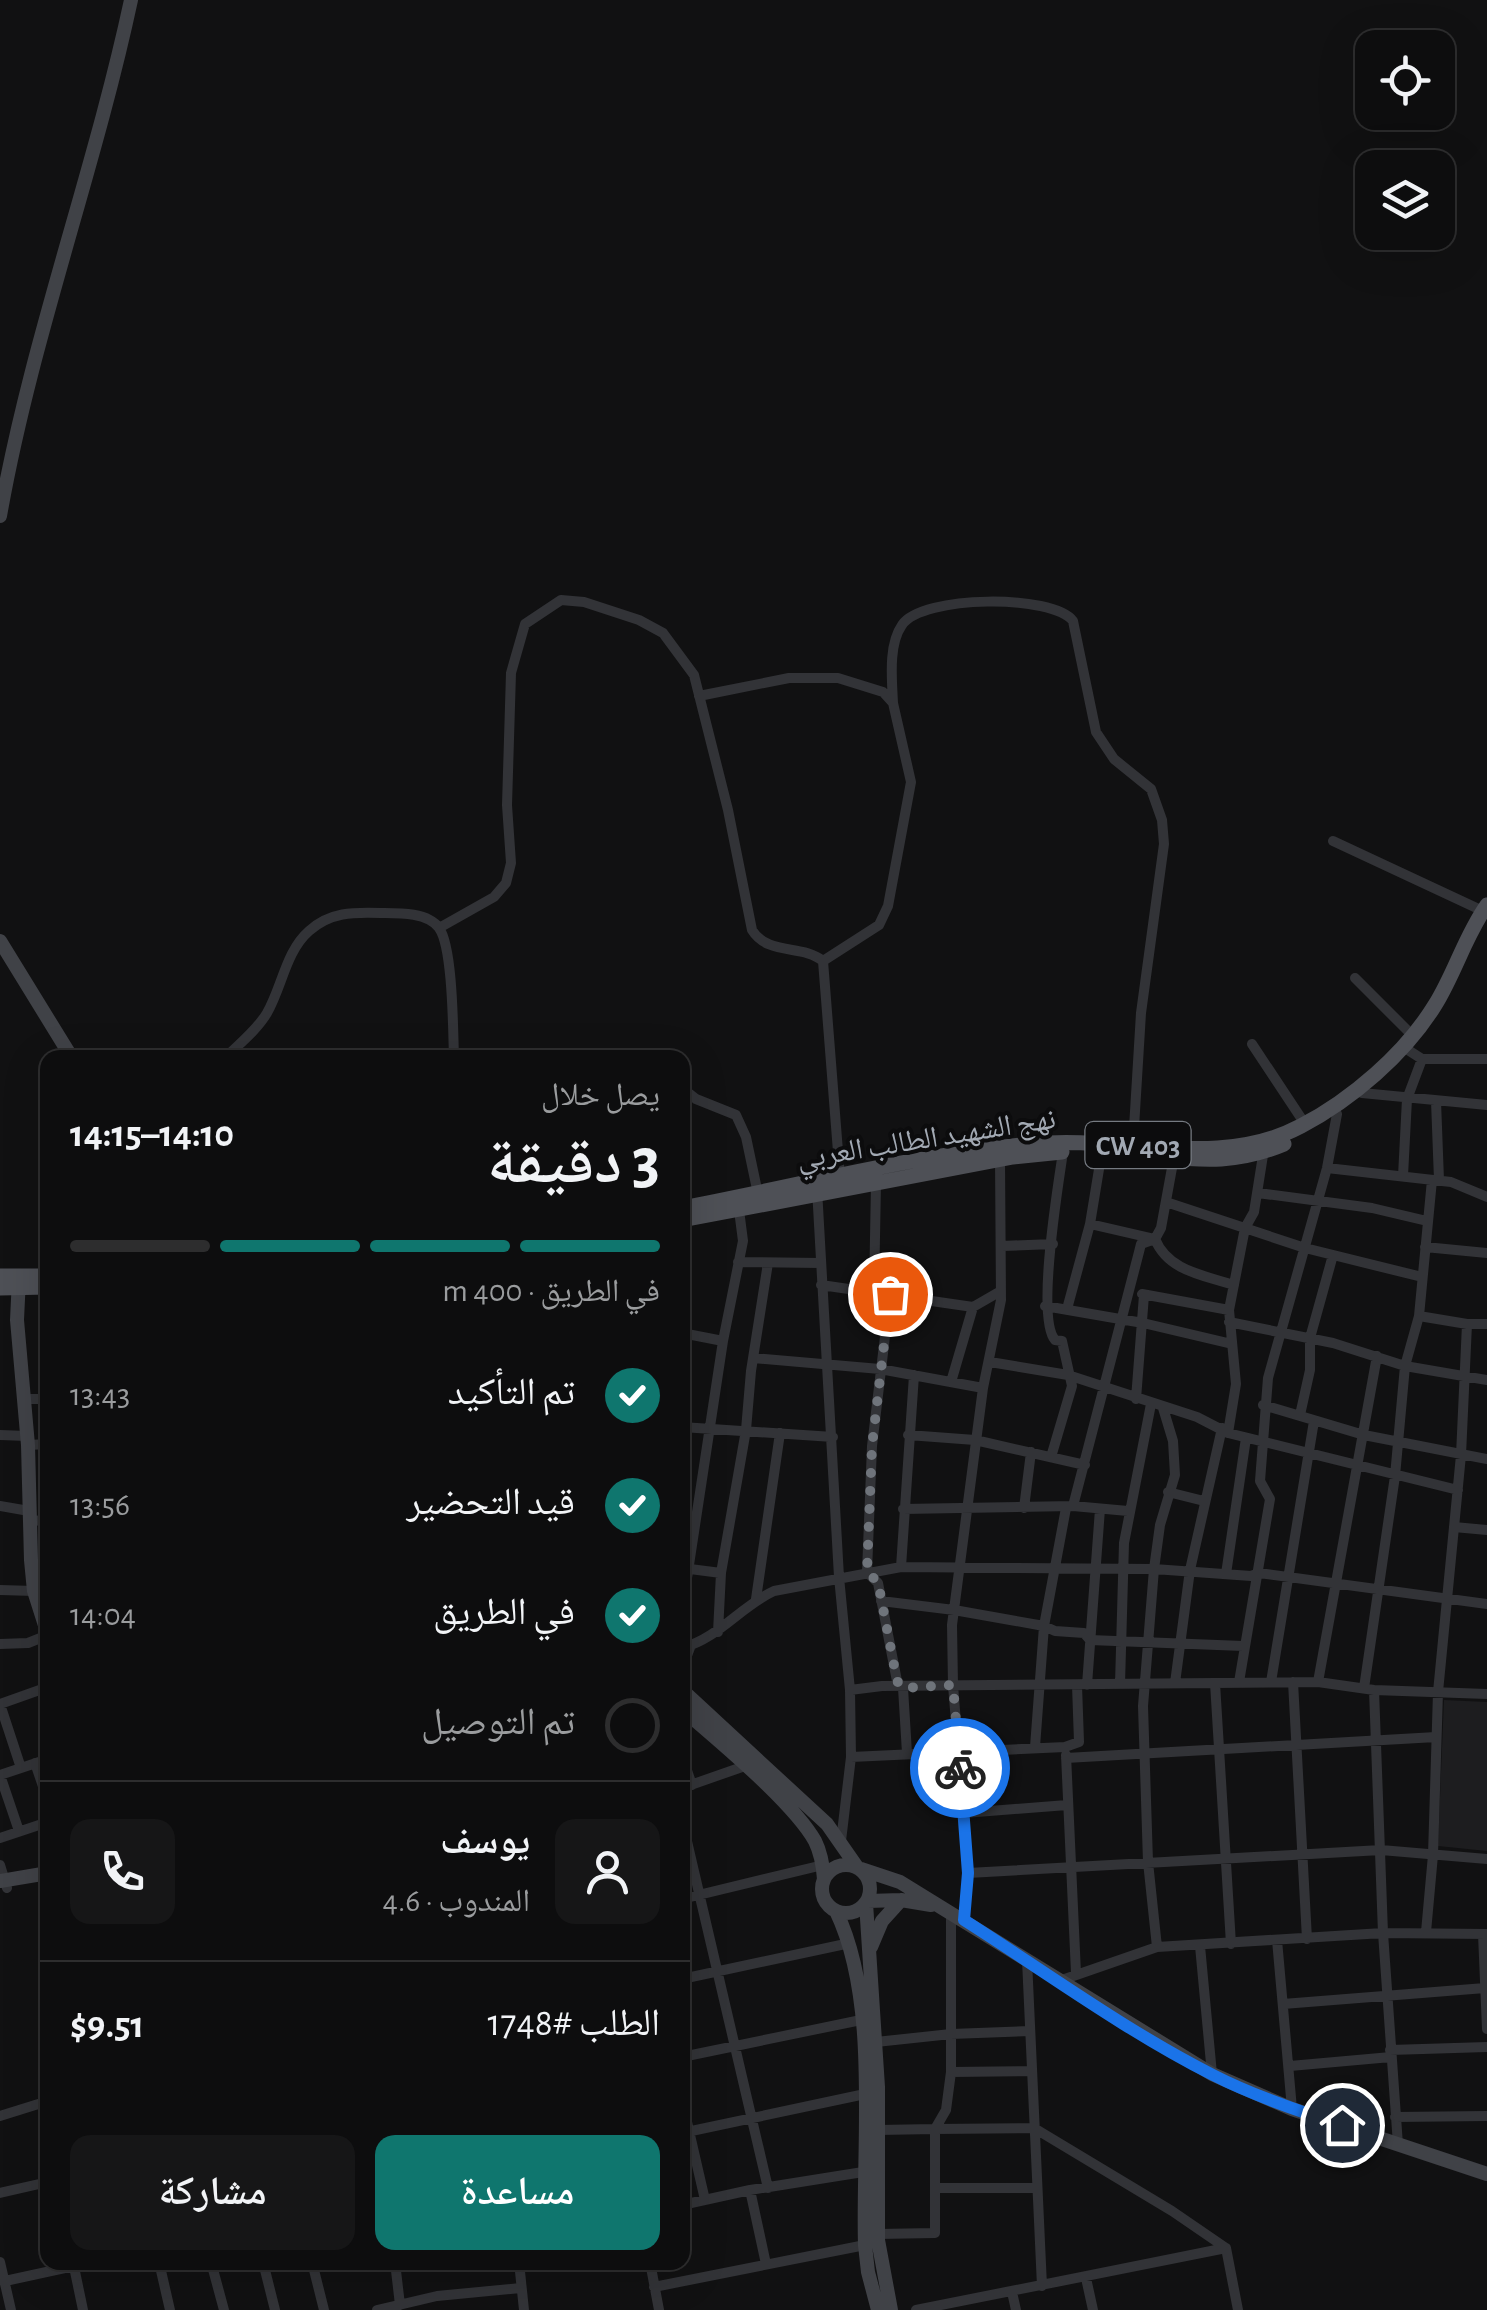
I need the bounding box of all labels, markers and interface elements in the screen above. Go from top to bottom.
map controls [1355,30,1455,250]
button: locate [1355,30,1455,130]
button: layers [1355,150,1455,250]
text: يصل خلال [541,1079,660,1111]
street label: نهج الشهيد الطالب العربي [794,1104,1059,1182]
text: 14:10–14:15 [70,1116,234,1154]
road number: CW 403 [1086,1122,1190,1168]
text: 3 دقيقة [487,1130,660,1195]
pin [848,1252,933,1337]
icon: bag [863,1267,918,1322]
text: في الطريق · 400 m [442,1275,660,1307]
icon: check [605,1368,660,1423]
text: تم التأكيد [448,1374,575,1412]
text: 13:43 [70,1379,130,1411]
icon: check [605,1478,660,1533]
text: قيد التحضير [406,1484,575,1522]
text: 13:56 [70,1489,130,1521]
icon: check [605,1588,660,1643]
text: في الطريق [433,1594,575,1632]
text: 14:04 [70,1599,136,1631]
text: تم التوصيل [421,1704,575,1742]
courier [910,1718,1010,1818]
icon: bike [933,1741,988,1796]
button: phone [70,1819,175,1924]
button: person [555,1819,660,1924]
text: يوسف [440,1823,530,1861]
text: المندوب · 4.6 [383,1885,530,1917]
text: الطلب #1748 [488,2005,660,2043]
text: $9.51 [70,2007,144,2045]
pin [1300,2083,1385,2168]
icon: home [1315,2098,1370,2153]
button: مشاركة [70,2135,355,2250]
button: مساعدة [375,2135,660,2250]

